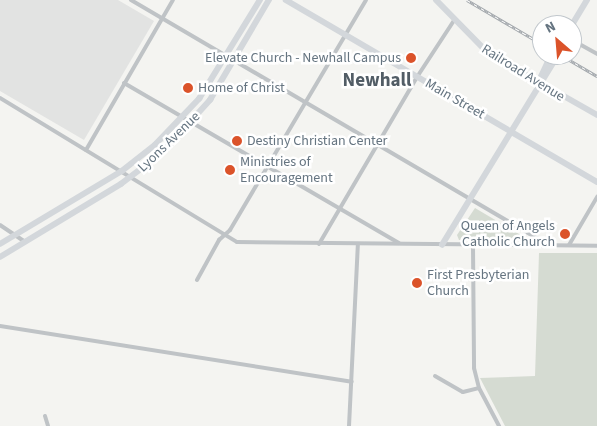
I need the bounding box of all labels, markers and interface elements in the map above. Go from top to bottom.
north arrow [532,15,582,65]
text: N [542,17,559,39]
street label: Railroad Avenue [478,41,568,105]
place label: Elevate Church - Newhall Campus [205,50,401,66]
marker: Elevate Church - Newhall Campus [405,52,417,64]
district label: Newhall [343,70,411,92]
street label: Main Street [422,75,488,123]
place label: Home of Christ [198,80,285,96]
marker: Home of Christ [182,82,194,94]
street label: Lyons Avenue [134,108,204,176]
place label: Destiny Christian Center [247,133,387,149]
marker: Destiny Christian Center [231,135,243,147]
place label: Ministries of Encouragement [240,154,333,186]
marker: Ministries of Encouragement [224,164,236,176]
place label: Queen of Angels Catholic Church [461,218,555,250]
marker: Queen of Angels Catholic Church [559,228,571,240]
place label: First Presbyterian Church [427,267,529,300]
marker: First Presbyterian Church [411,277,423,289]

